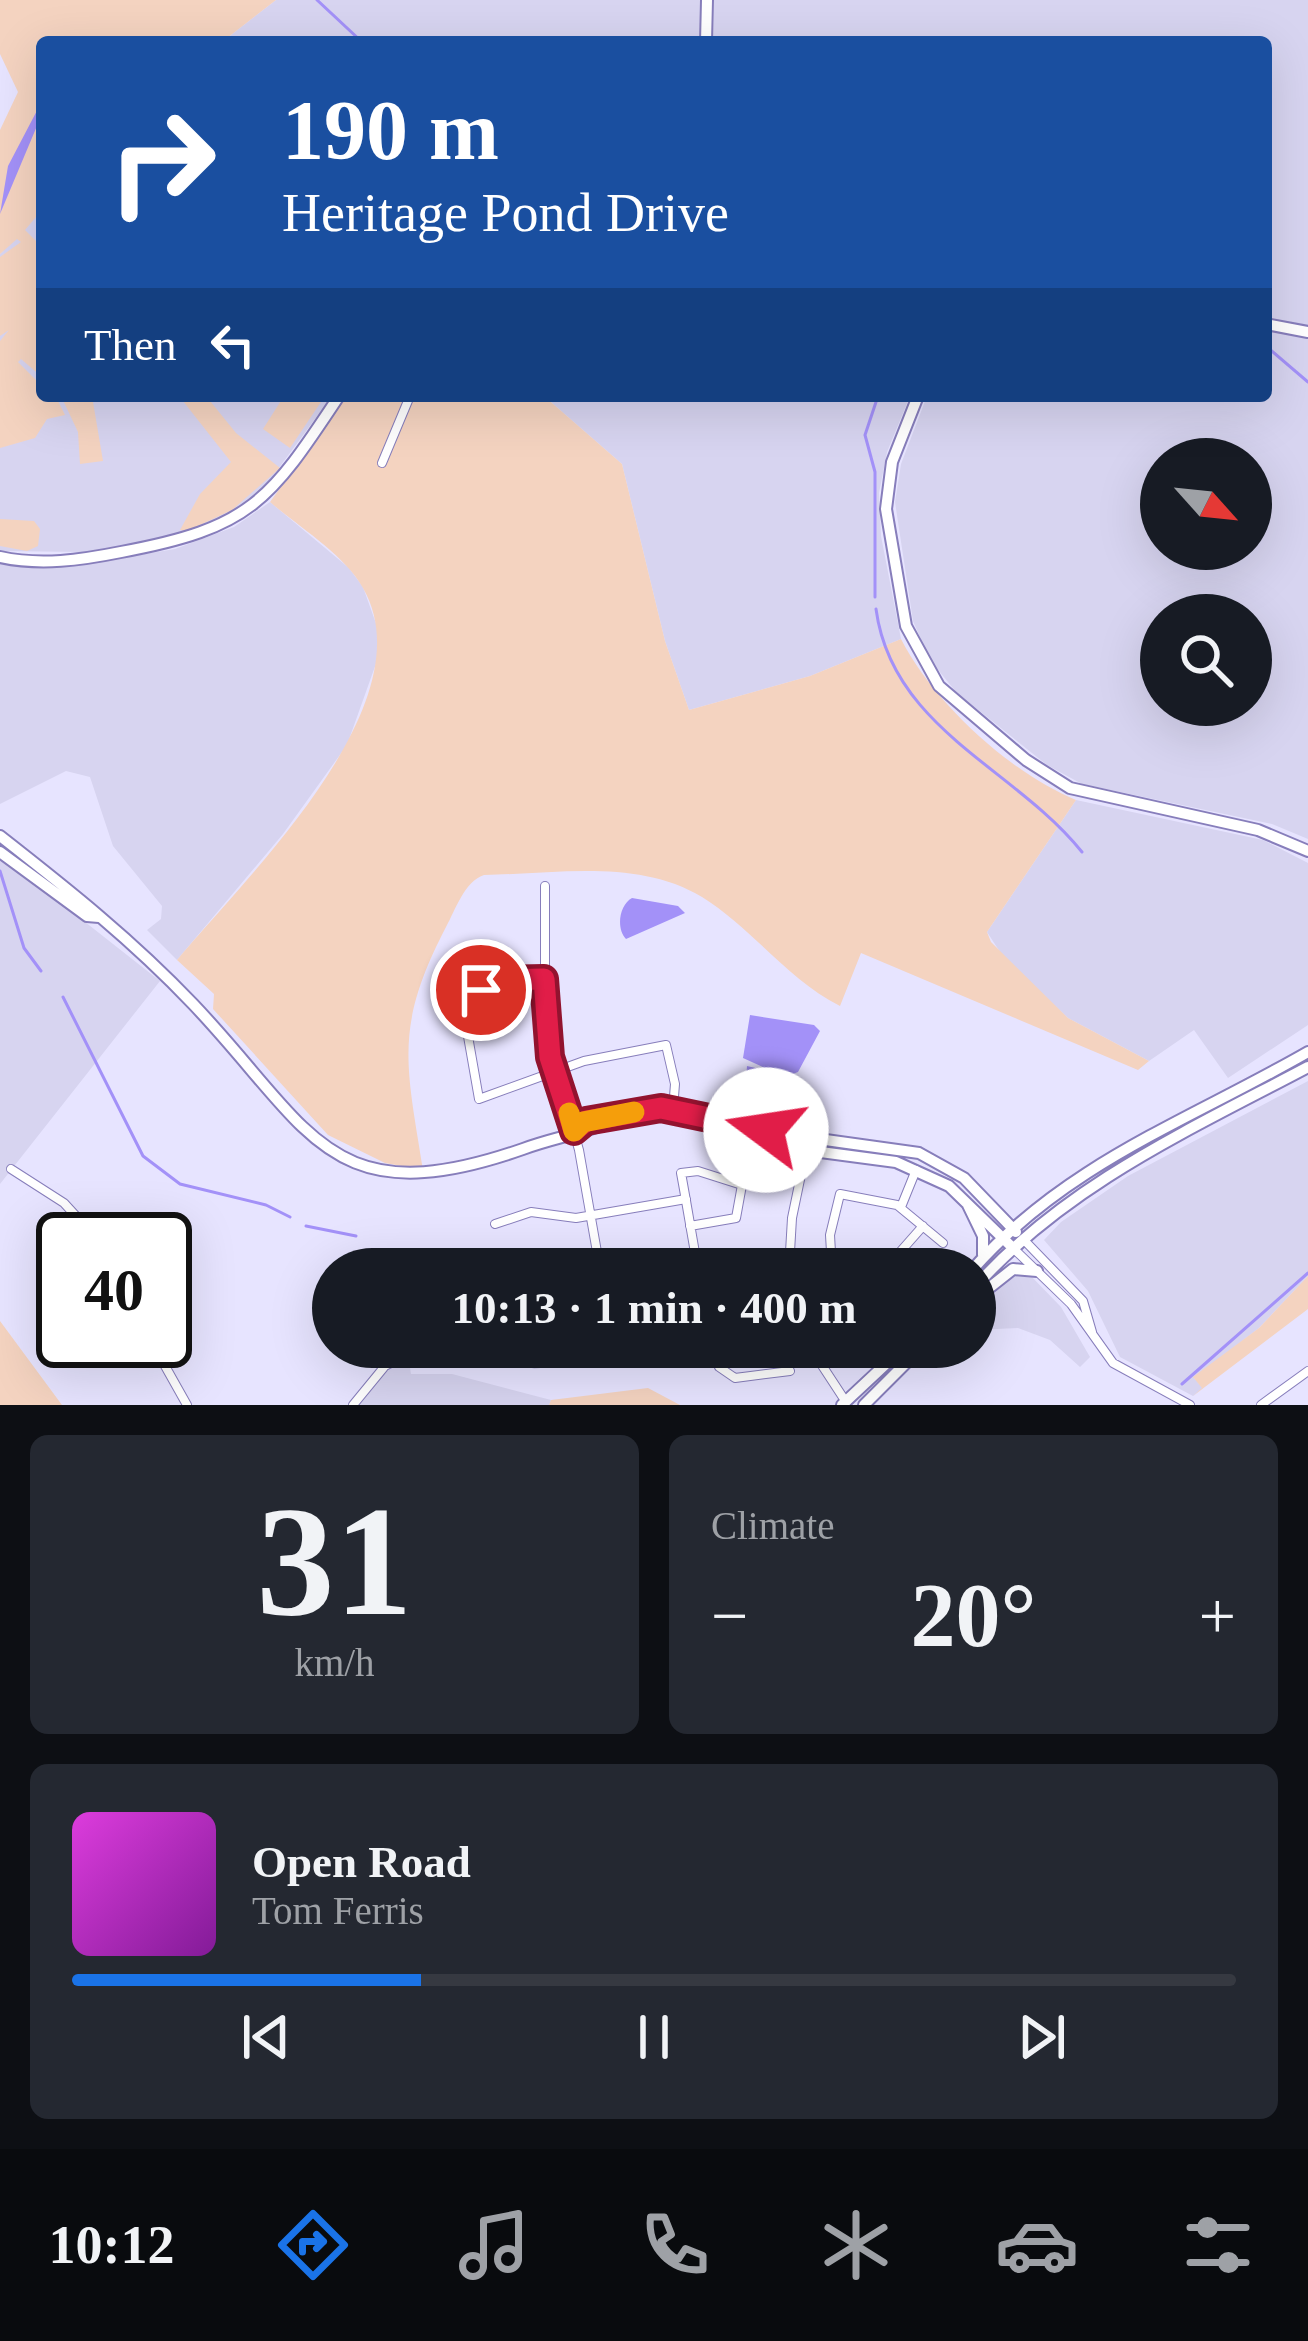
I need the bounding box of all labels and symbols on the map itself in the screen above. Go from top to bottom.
north arrow [1140,438,1272,570]
pin [430,939,532,1041]
position arrow [703,1067,829,1193]
speed limit sign: 40 [36,1212,192,1368]

